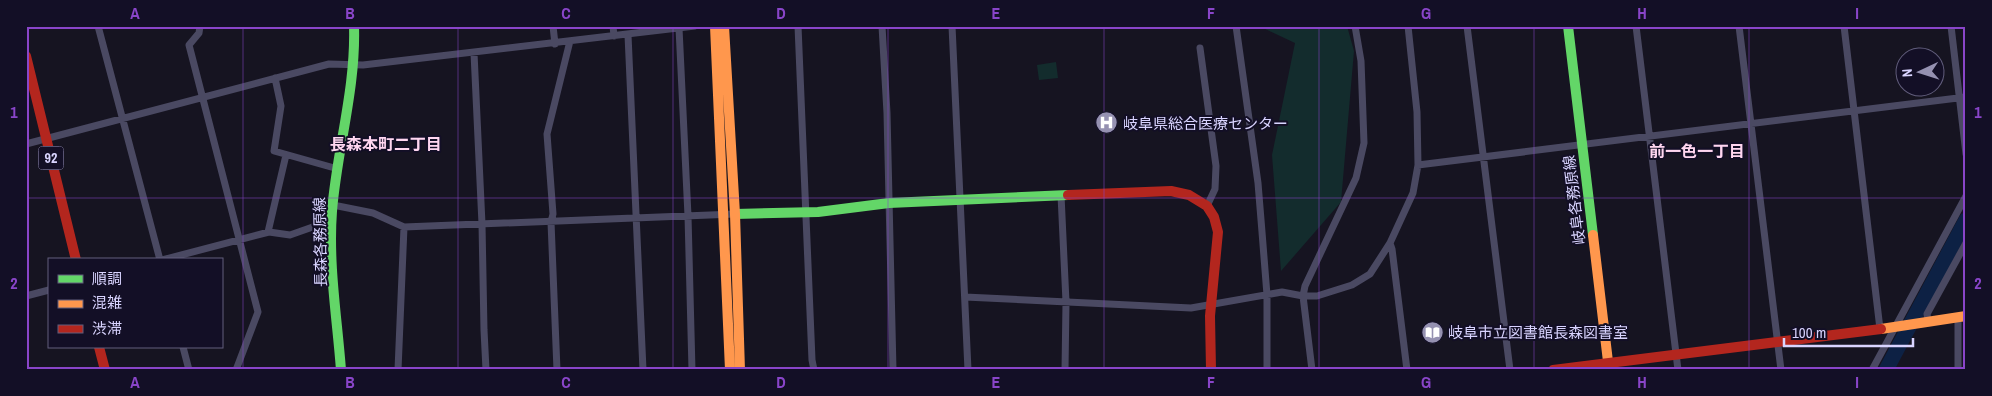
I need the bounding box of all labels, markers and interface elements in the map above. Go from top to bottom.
text: A [130,2,140,24]
text: B [345,2,355,24]
text: C [561,2,571,24]
text: D [776,2,786,24]
text: E [992,2,1001,24]
text: F [1207,2,1215,24]
text: G [1421,2,1431,24]
text: H [1637,2,1647,24]
text: I [1855,2,1859,24]
north arrow [1894,48,1944,98]
text: N [1898,68,1916,78]
text: 1 [10,101,18,123]
text: 1 [1974,101,1982,123]
hospital icon: 岐阜県総合医療センター [1095,111,1119,135]
place label: 岐阜県総合医療センター [1123,113,1288,134]
district label: 長森本町二丁目 [330,133,442,155]
district label: 前一色一丁目 [1649,140,1745,162]
road number: 92 [38,146,64,170]
street label: 岐阜各務原線 [1558,154,1590,246]
street label: 長森各務原線 [309,197,331,287]
legend [48,258,222,348]
text: 順調 [92,268,122,289]
text: 2 [10,272,18,294]
text: 2 [1974,272,1982,294]
text: 混雑 [92,292,122,313]
scale bar [1784,316,1913,348]
text: 渋滞 [92,318,122,339]
library icon: 岐阜市立図書館長森図書室 [1420,320,1444,344]
place label: 岐阜市立図書館長森図書室 [1448,322,1628,343]
text: 100 m [1792,322,1826,343]
text: A [130,371,140,393]
text: B [345,371,355,393]
text: C [561,371,571,393]
text: D [776,371,786,393]
text: E [992,371,1001,393]
text: F [1207,371,1215,393]
text: G [1421,371,1431,393]
text: H [1637,371,1647,393]
text: I [1855,371,1859,393]

